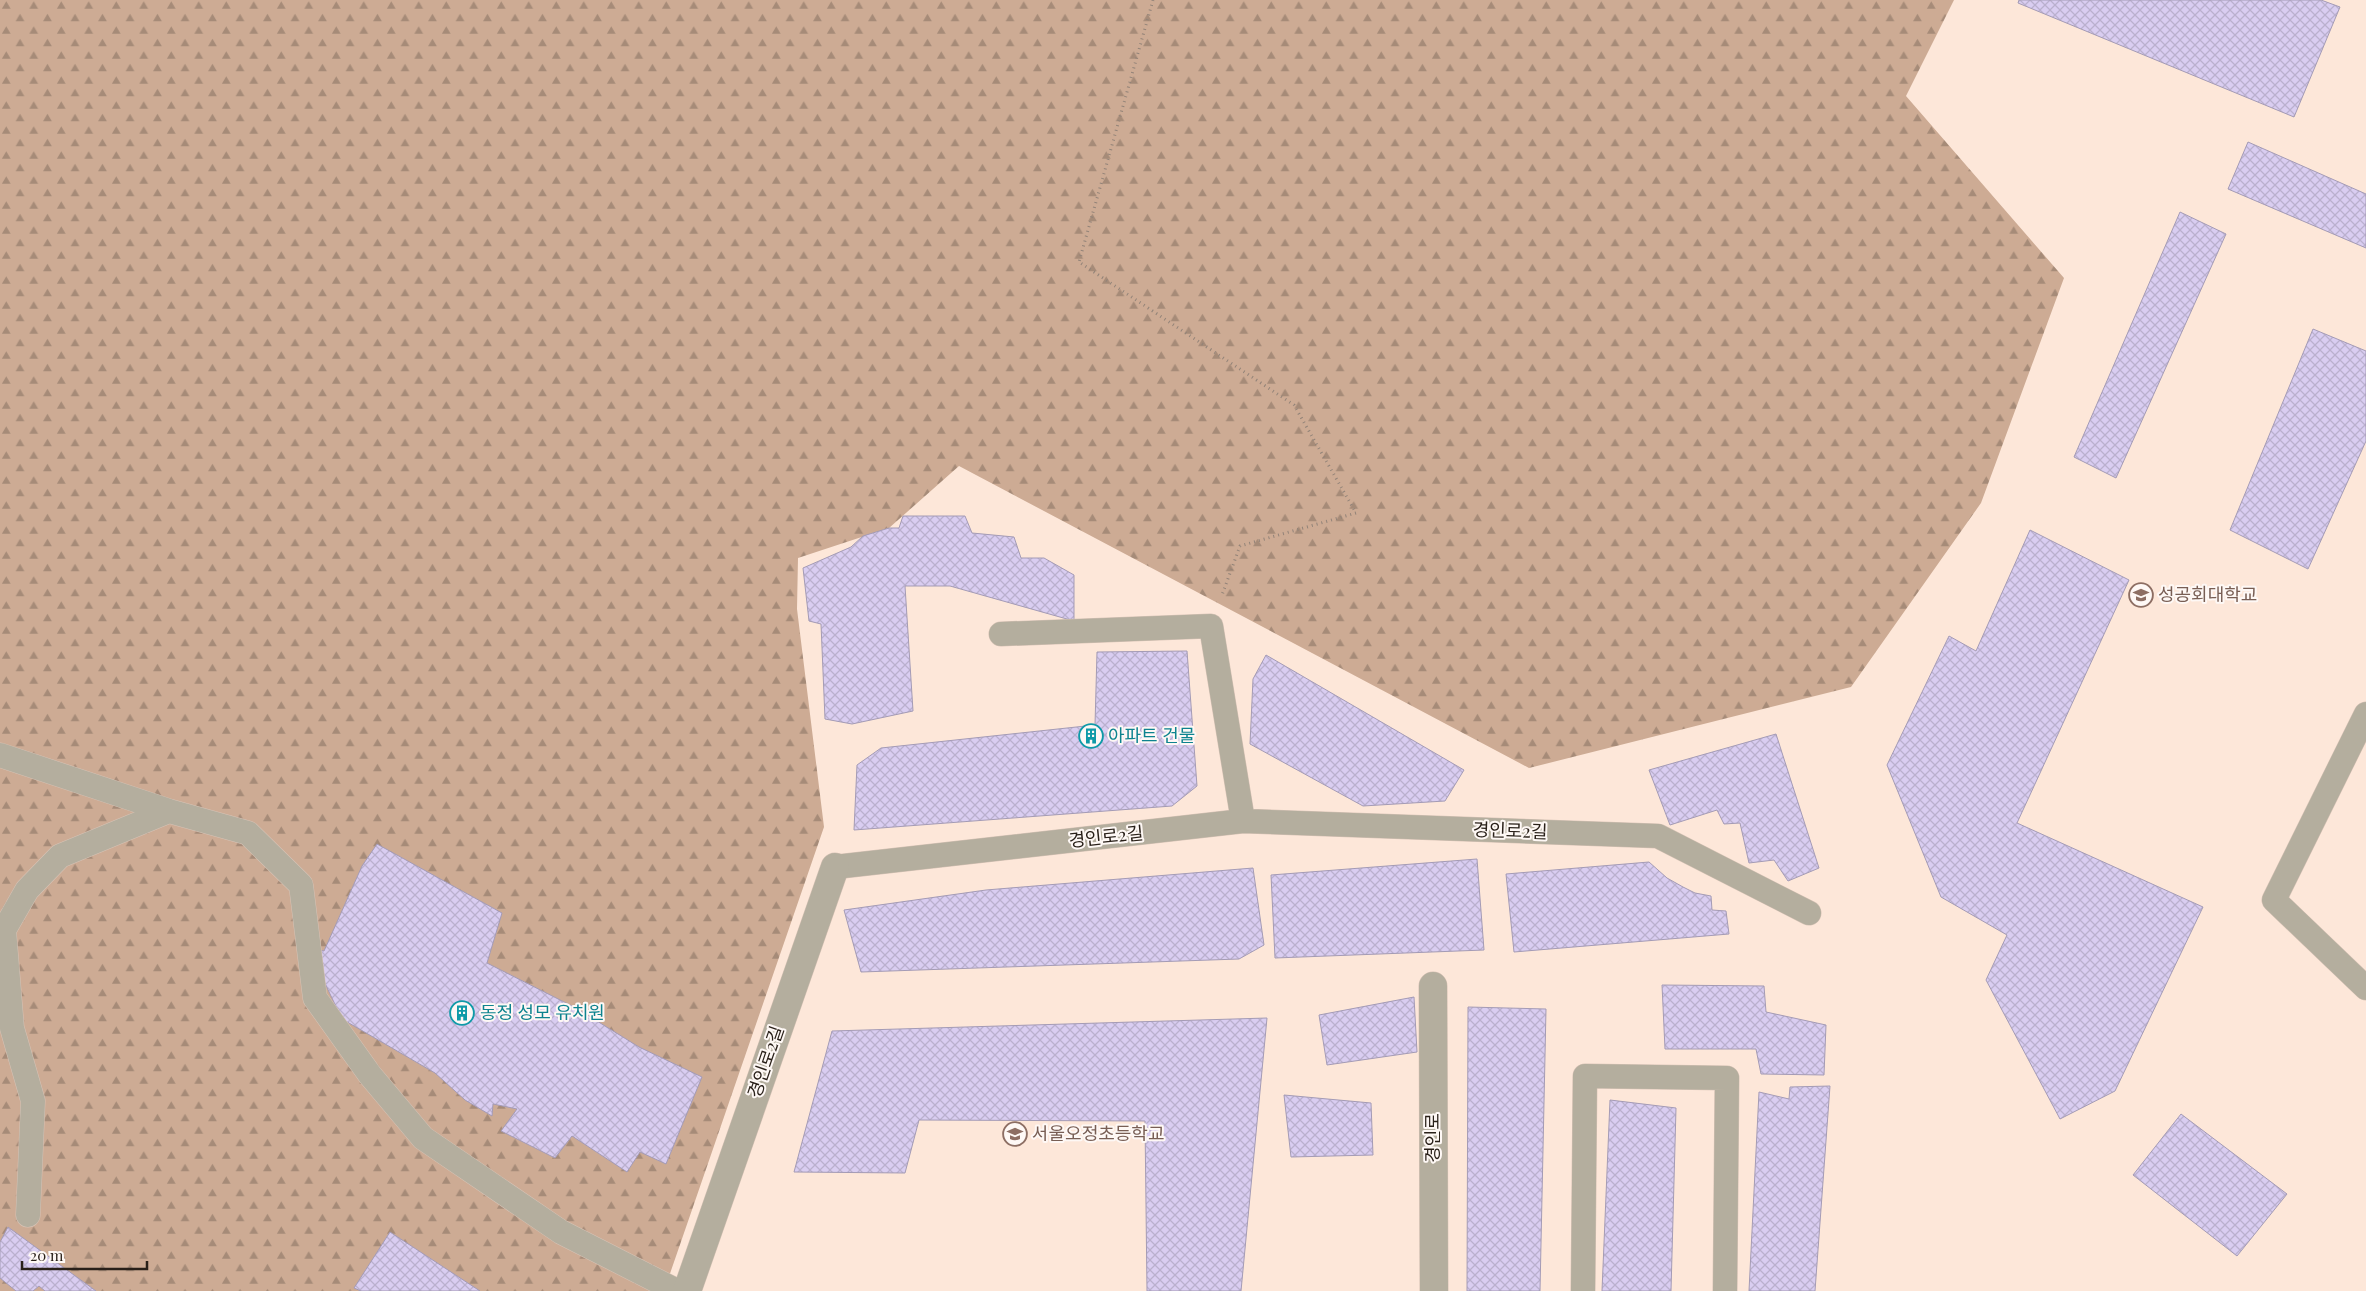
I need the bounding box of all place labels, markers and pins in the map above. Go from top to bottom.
school or university icon: 성공회대학교 [2128,582,2154,608]
place label: 성공회대학교 [2158,582,2257,606]
building icon: 아파트 건물 [1078,723,1104,749]
place label: 아파트 건물 [1108,723,1195,747]
building icon: 동정 성모 유치원 [449,1000,475,1026]
place label: 동정 성모 유치원 [480,1000,605,1024]
school or university icon: 서울오정초등학교 [1002,1121,1028,1147]
place label: 서울오정초등학교 [1032,1121,1164,1145]

